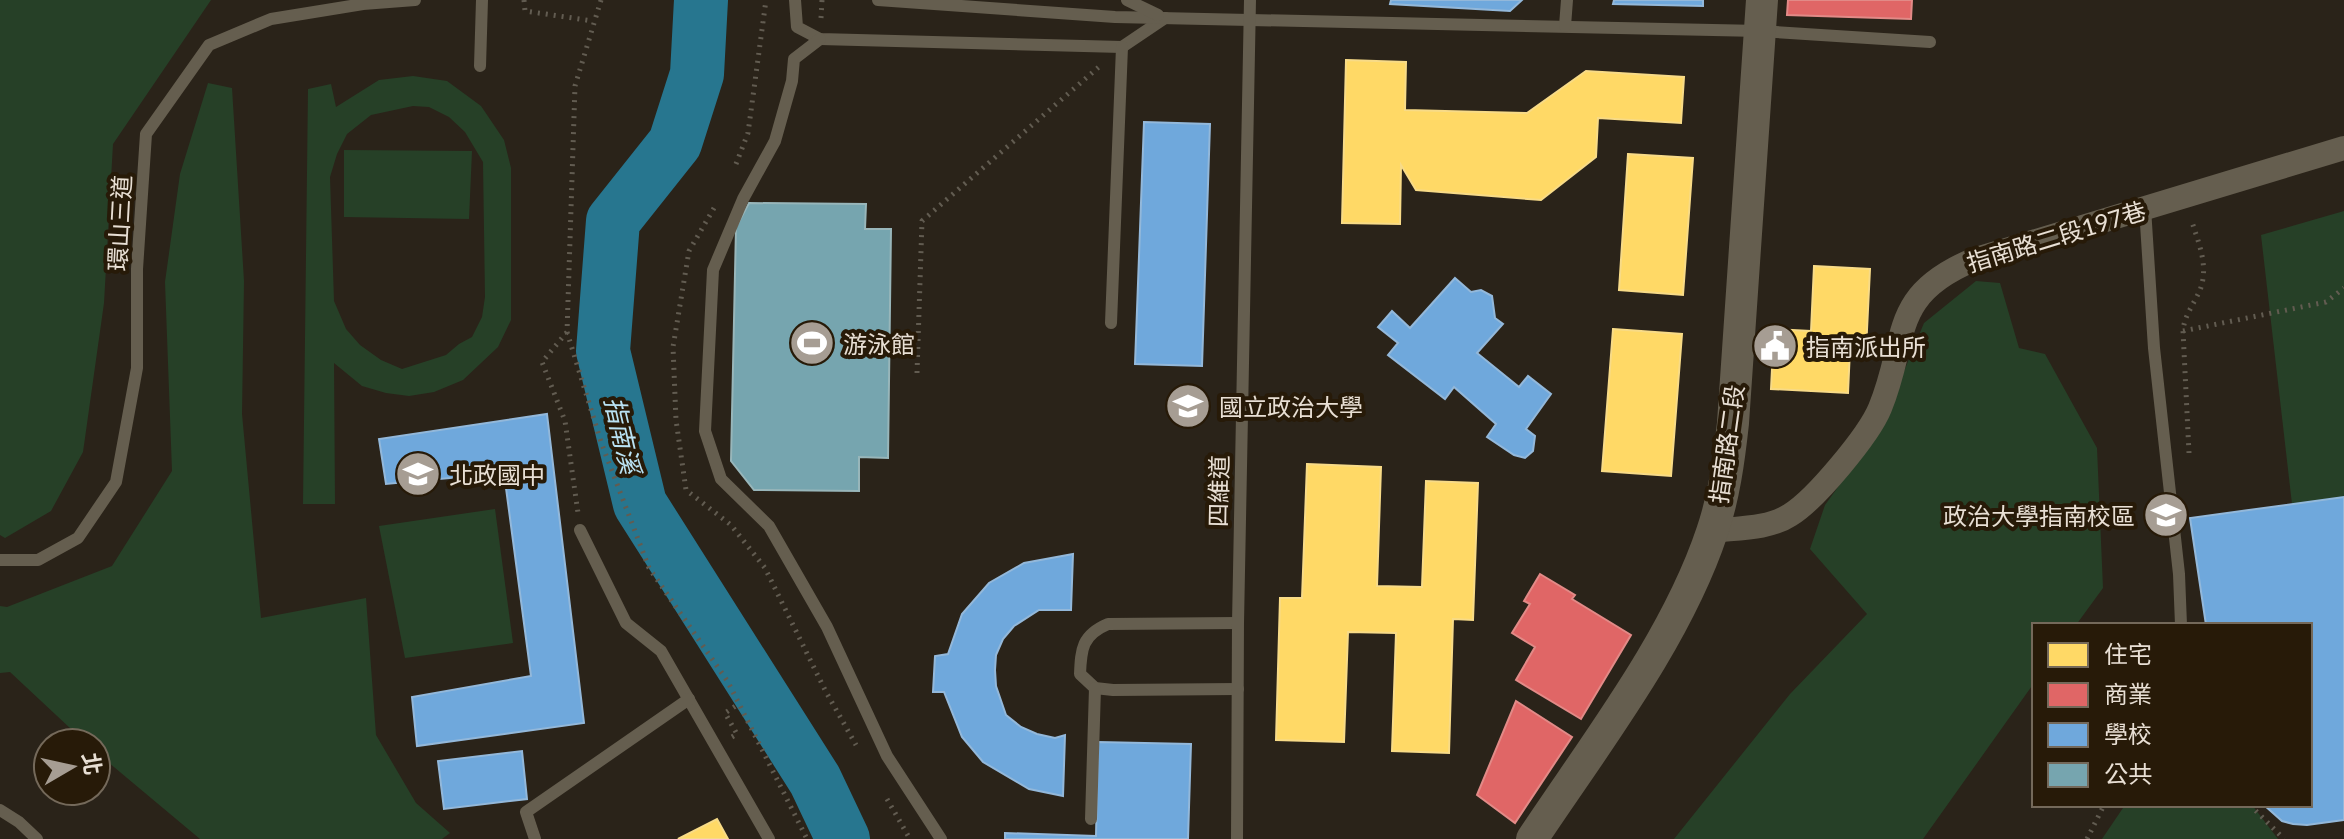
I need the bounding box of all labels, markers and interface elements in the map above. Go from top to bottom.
street label: 環山三道 [102,174,136,272]
street label: 指南路二段197巷 [1963,195,2149,277]
sports icon: 游泳館 [788,319,836,367]
public building icon: 指南派出所 [1751,322,1799,370]
place label: 游泳館 [843,329,915,358]
place label: 指南派出所 [1806,332,1926,361]
school or university icon: 國立政治大學 [1164,382,1212,430]
street label: 指南路二段 [1703,383,1749,505]
place label: 國立政治大學 [1219,392,1363,421]
water label: 指南溪 [599,393,648,480]
school or university icon: 北政國中 [394,450,442,498]
street label: 四維道 [1203,455,1233,527]
place label: 北政國中 [449,460,545,489]
school or university icon: 政治大學指南校區 [2142,491,2190,539]
place label: 政治大學指南校區 [1943,501,2135,530]
legend [2032,623,2312,807]
text: 住宅 [2104,639,2152,668]
text: 商業 [2104,679,2152,708]
text: 學校 [2104,719,2152,748]
north arrow [32,727,112,807]
text: 北 [77,751,107,777]
text: 公共 [2104,759,2152,788]

